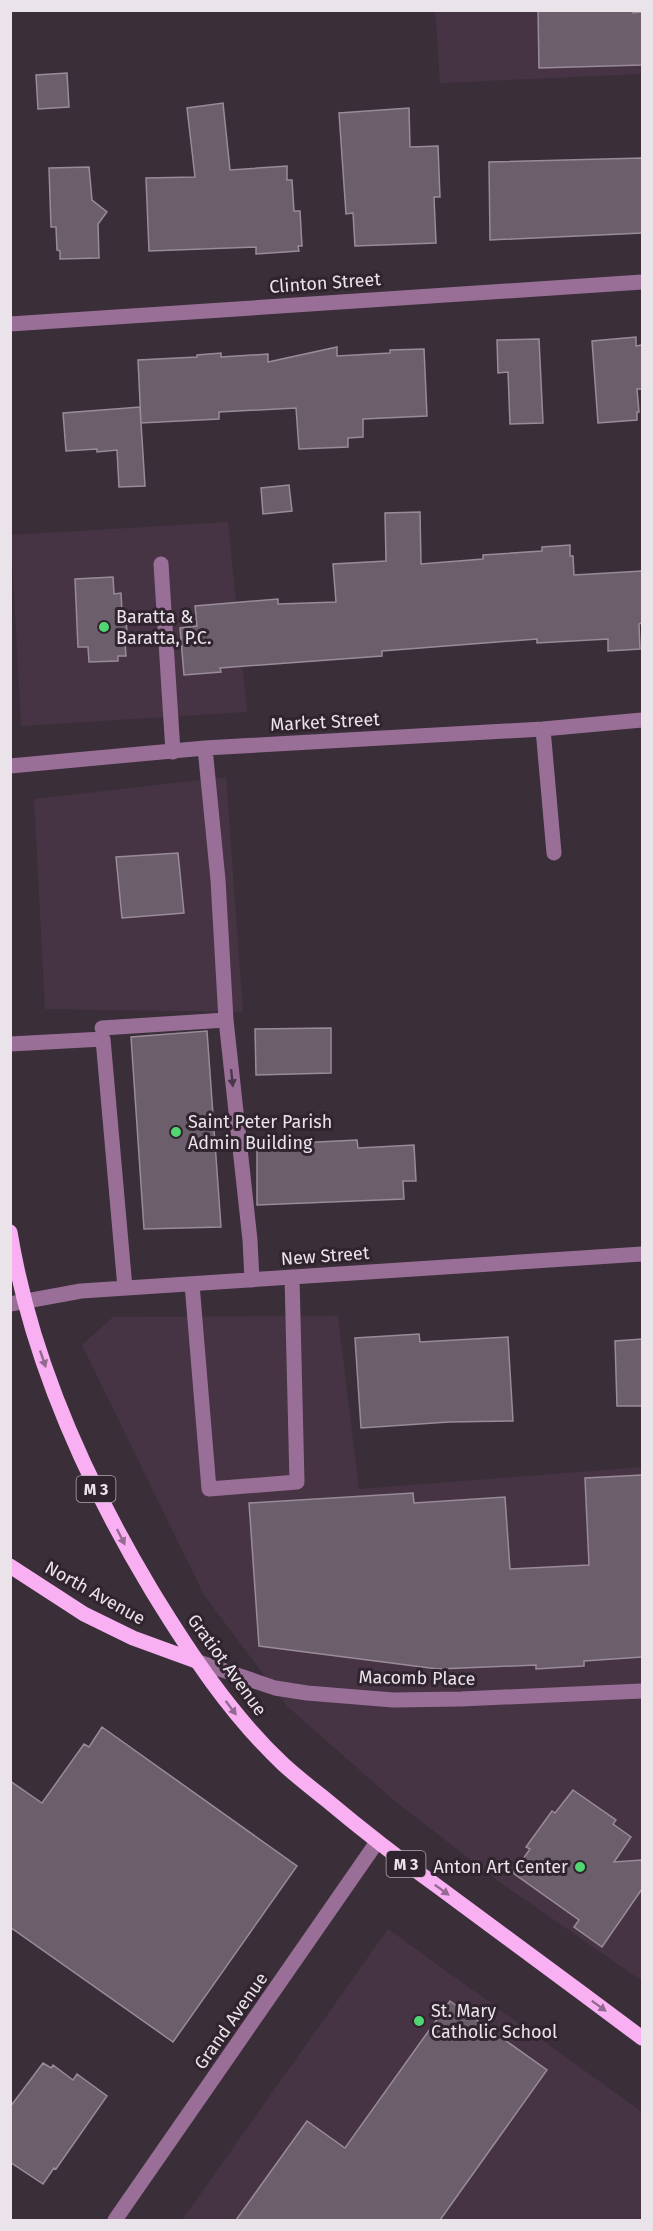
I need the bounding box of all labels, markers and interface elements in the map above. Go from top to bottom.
street label: Clinton Street [269,268,382,298]
place label: Baratta & Baratta, P.C. [116,606,211,649]
marker: Baratta & Baratta, P.C. [97,620,111,634]
street label: Market Street [270,708,381,736]
one-way arrow [227,1068,237,1087]
place label: Saint Peter Parish Admin Building [188,1111,332,1154]
marker: Saint Peter Parish Admin Building [169,1125,183,1139]
street label: New Street [280,1242,370,1270]
one-way arrow [38,1350,48,1368]
road number: M 3 [76,1476,116,1502]
one-way arrow [116,1528,126,1546]
street label: North Avenue [41,1556,149,1630]
street label: Gratiot Avenue [183,1610,271,1720]
street label: Macomb Place [358,1666,476,1690]
one-way arrow [225,1701,237,1716]
road number: M 3 [386,1851,426,1877]
place label: Anton Art Center [433,1856,568,1878]
marker: Anton Art Center [573,1860,587,1874]
one-way arrow [434,1884,450,1896]
street label: Grand Avenue [189,1968,273,2074]
one-way arrow [592,1999,607,2011]
place label: St. Mary Catholic School [431,2000,557,2043]
marker: St. Mary Catholic School [412,2014,426,2028]

